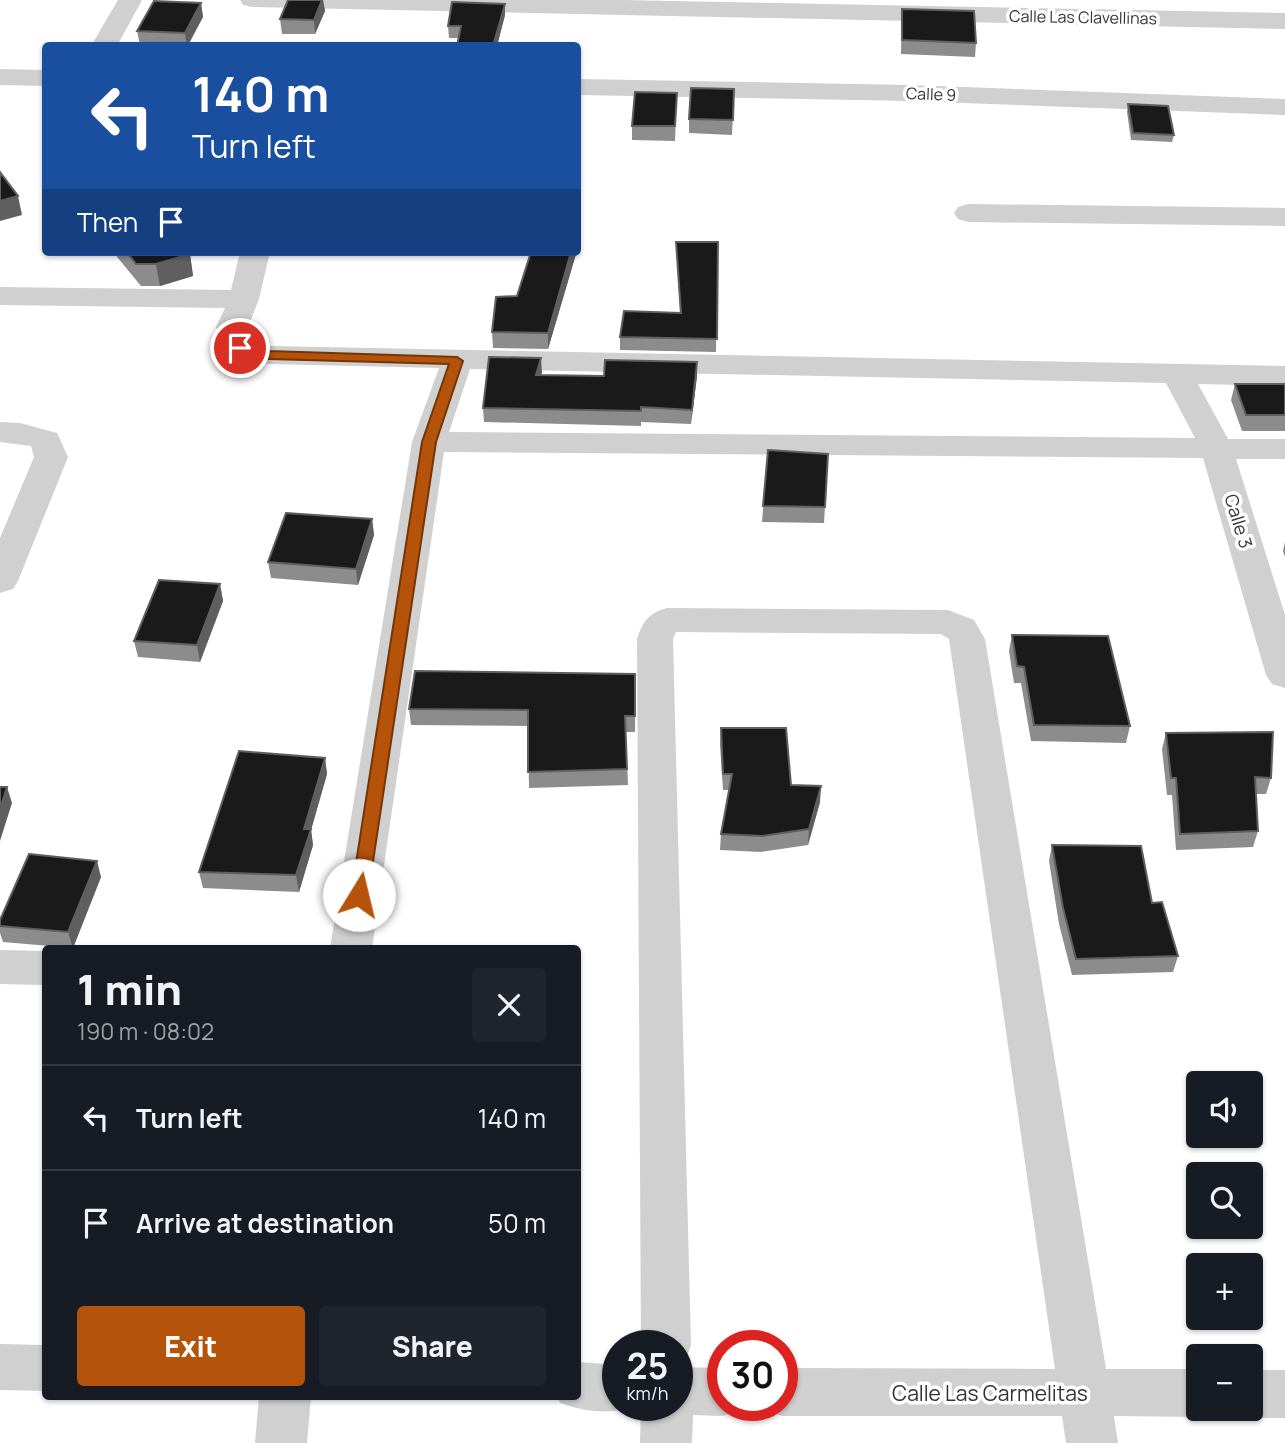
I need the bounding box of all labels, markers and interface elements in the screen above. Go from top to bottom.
street label: Calle Las Clavellinas [1009,5,1157,29]
text: 140 m [192,60,329,127]
icon: left [77,70,168,161]
street label: Calle 9 [905,82,957,106]
text: Turn left [192,124,316,168]
icon: arrive [152,203,190,241]
text: Then [77,204,138,240]
pin [210,318,270,378]
icon: arrive [221,329,259,367]
street label: Calle 3 [1219,491,1259,551]
position arrow [322,858,396,932]
text: 1 min [77,960,182,1018]
button: close [472,968,546,1042]
text: 190 m · 08:02 [77,1015,214,1047]
map controls [1186,1071,1263,1421]
button: sound [1186,1071,1263,1148]
icon: left [77,1099,115,1137]
text: Turn left [136,1100,243,1136]
text: 140 m [477,1100,546,1136]
button: search [1186,1162,1263,1239]
icon: arrive [77,1204,115,1242]
text: Arrive at destination [136,1205,394,1241]
text: 50 m [488,1205,546,1241]
button: + [1186,1253,1263,1330]
button: Exit [77,1306,305,1386]
button: Share [319,1306,546,1386]
speed limit sign: 30 [707,1330,798,1421]
text: 25 [627,1342,668,1390]
button: − [1186,1344,1263,1421]
street label: Calle Las Carmelitas [892,1379,1088,1407]
text: km/h [627,1381,668,1405]

